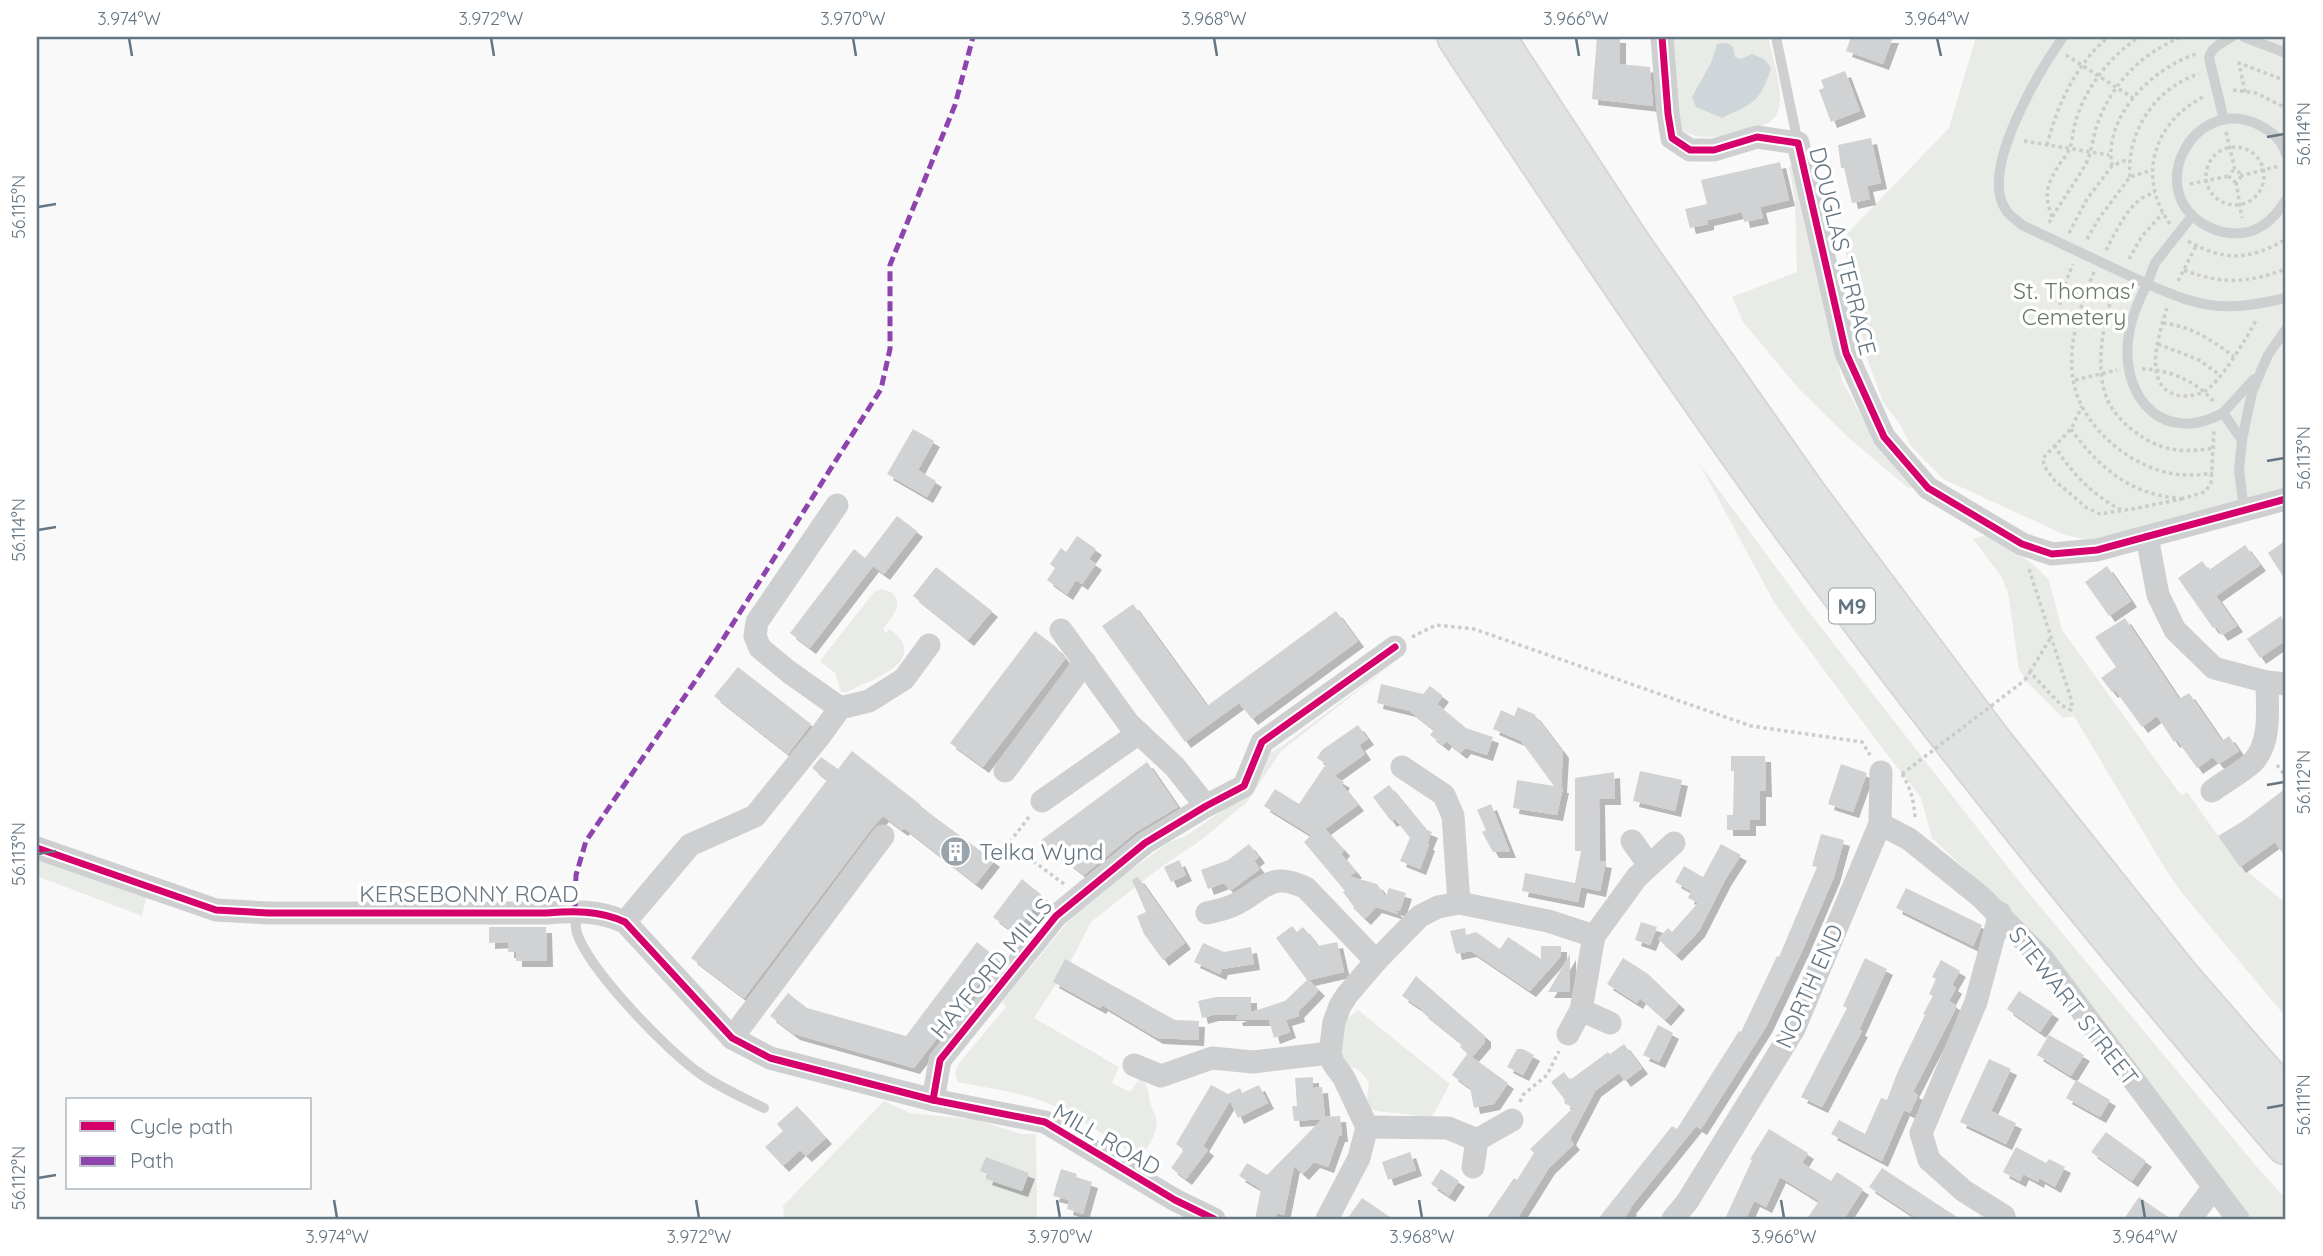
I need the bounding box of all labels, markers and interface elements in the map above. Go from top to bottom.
text: 3.974°W [97,7,161,30]
text: 3.972°W [459,7,523,30]
text: 3.970°W [820,7,886,30]
text: 3.968°W [1181,7,1247,30]
text: 3.966°W [1543,7,1609,30]
text: 3.964°W [1904,7,1970,30]
text: 56.114°N [2292,102,2315,166]
street label: DOUGLAS TERRACE [1803,144,1883,358]
text: 56.115°N [7,175,30,239]
park label: St. Thomas' Cemetery [2013,276,2135,331]
text: 56.113°N [2292,426,2315,490]
text: 56.114°N [7,498,30,562]
road number: M9 [1829,588,1875,624]
text: 56.112°N [2292,750,2315,814]
text: 56.113°N [7,822,30,886]
building icon: Telka Wynd [939,834,973,868]
place label: Telka Wynd [979,837,1103,866]
street label: KERSEBONNY ROAD [359,879,579,908]
street label: HAYFORD MILLS [924,892,1058,1044]
street label: NORTH END [1769,920,1849,1052]
street label: STEWART STREET [2003,921,2145,1091]
text: 56.111°N [2292,1074,2315,1136]
street label: MILL ROAD [1048,1097,1166,1181]
legend [66,1098,312,1190]
text: Cycle path [130,1113,233,1139]
text: 56.112°N [7,1146,30,1210]
text: Path [130,1147,174,1173]
text: 3.974°W [305,1225,369,1248]
text: 3.972°W [667,1225,731,1248]
text: 3.970°W [1027,1225,1093,1248]
text: 3.968°W [1389,1225,1455,1248]
text: 3.966°W [1751,1225,1817,1248]
text: 3.964°W [2112,1225,2178,1248]

